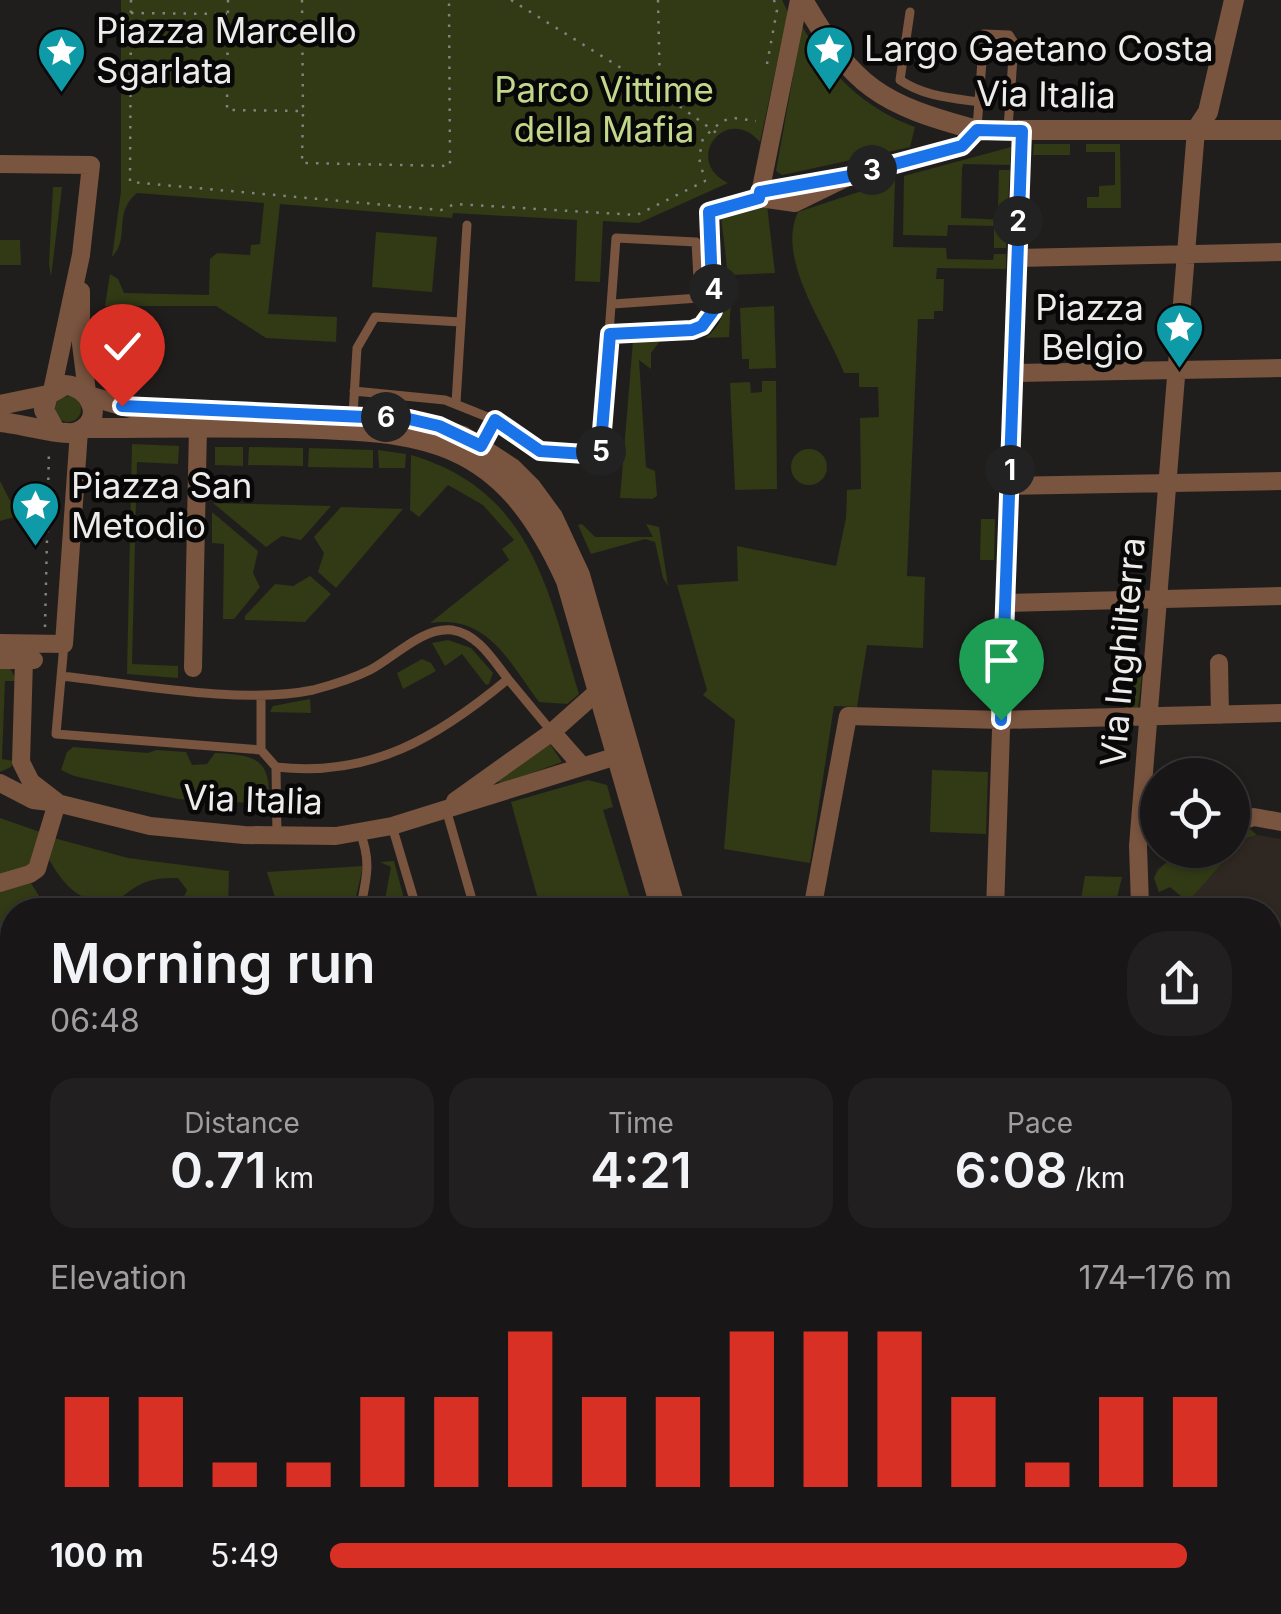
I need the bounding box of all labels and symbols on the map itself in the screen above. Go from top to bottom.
place label: Piazza Marcello Sgarlata [96,9,357,91]
place icon: Largo Gaetano Costa [803,23,855,91]
place icon: Piazza Marcello Sgarlata [35,25,87,93]
place label: Largo Gaetano Costa [864,27,1214,69]
park label: Parco Vittime della Mafia [494,68,714,150]
street label: Via Italia [976,72,1116,116]
pin: 3 [847,145,897,195]
pin: 2 [993,196,1043,246]
pin: 4 [689,264,739,314]
place label: Piazza Belgio [1035,286,1144,368]
place icon: Piazza Belgio [1153,302,1205,370]
pin [80,304,165,407]
pin: 6 [361,392,411,442]
pin: 5 [576,426,626,476]
pin: 1 [985,445,1035,495]
place label: Piazza San Metodio [71,464,252,546]
place icon: Piazza San Metodio [10,480,62,548]
street label: Via Inghilterra [1091,536,1153,768]
pin [959,618,1044,721]
street label: Via Italia [182,776,324,822]

